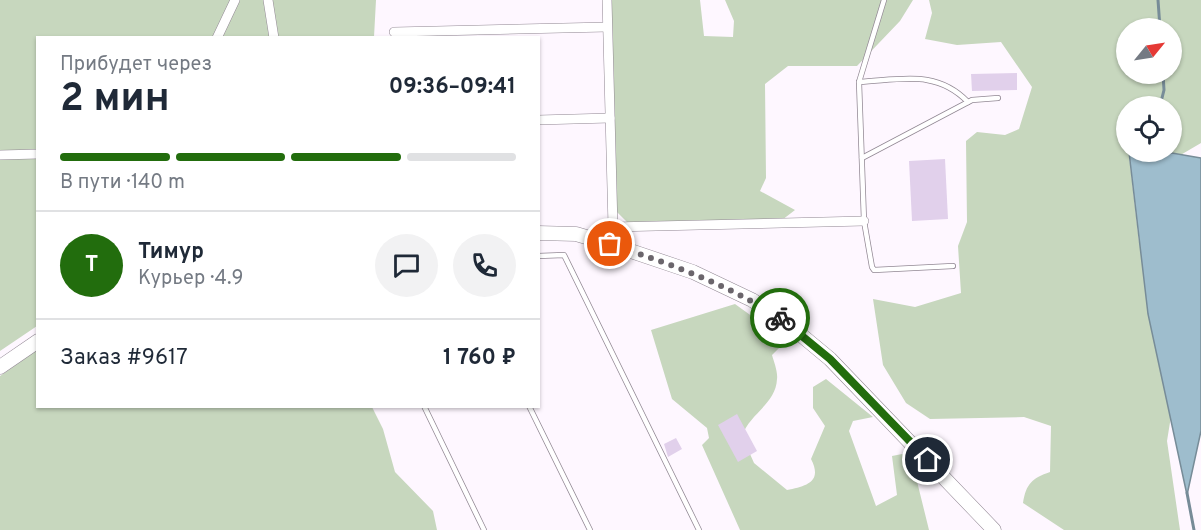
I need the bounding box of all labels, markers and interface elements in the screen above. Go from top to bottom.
north arrow [1116,18,1182,84]
map controls [1116,18,1182,162]
text: Прибудет через [60,52,212,78]
text: 09:36–09:41 [389,74,516,101]
text: 2 мин [60,76,170,125]
button: locate [1116,96,1182,162]
text: В пути · 140 m [60,170,185,196]
pin [584,218,635,269]
icon: bag [593,227,626,260]
button: chat [375,234,438,297]
button: phone [453,234,516,297]
text: Тимур [138,239,204,266]
text: Т [85,252,98,279]
text: Курьер · 4.9 [138,266,243,292]
courier [750,288,810,348]
icon: bike [764,302,797,335]
text: Заказ #9617 [60,345,188,372]
text: 1 760 ₽ [443,345,516,372]
pin [902,434,953,485]
icon: home [911,443,944,476]

